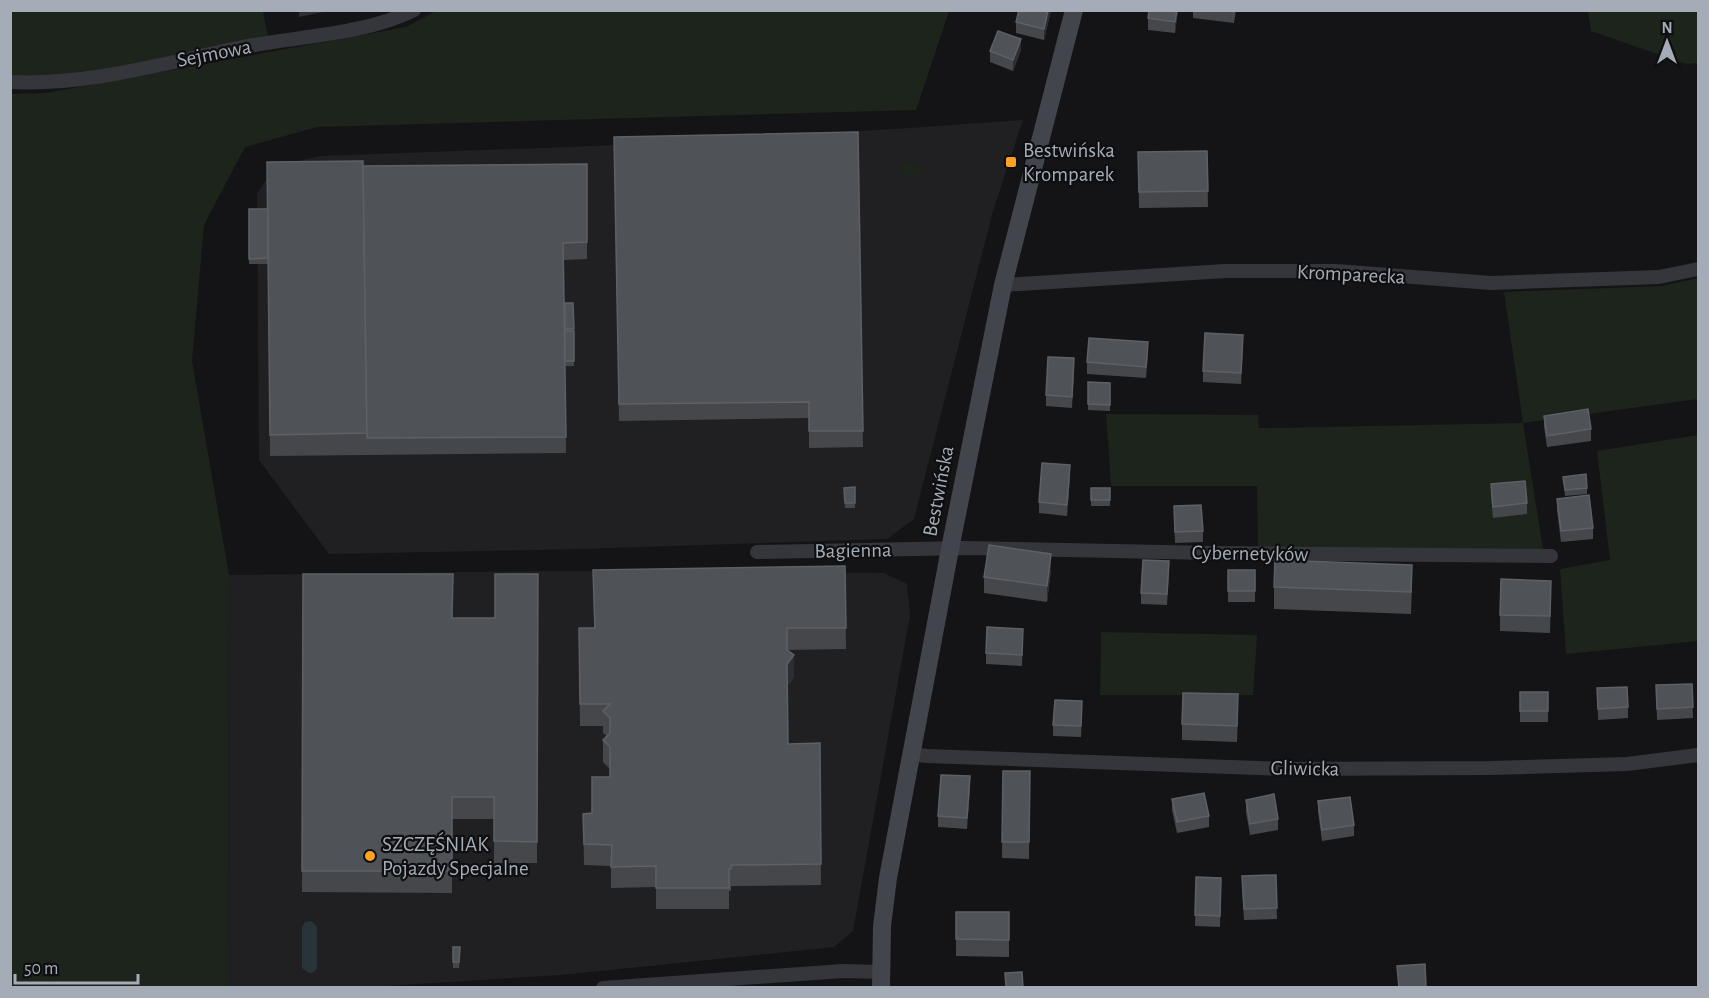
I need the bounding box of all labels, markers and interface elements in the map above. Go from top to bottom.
north arrow [1637,12,1697,72]
text: N [1661,20,1673,36]
street label: Sejmowa [175,36,253,71]
place label: Bestwińska Kromparek [1023,140,1115,185]
marker: Bestwińska Kromparek [1004,155,1018,169]
street label: Kromparecka [1296,261,1406,288]
street label: Bestwińska [919,444,958,538]
street label: Bagienna [814,539,892,562]
street label: Cybernetyków [1192,542,1308,565]
street label: Gliwicka [1270,757,1340,780]
place label: SZCZĘŚNIAK Pojazdy Specjalne [382,831,529,879]
marker: SZCZĘŚNIAK Pojazdy Specjalne [363,849,377,863]
scale bar [15,947,138,985]
text: 50 m [24,960,58,978]

